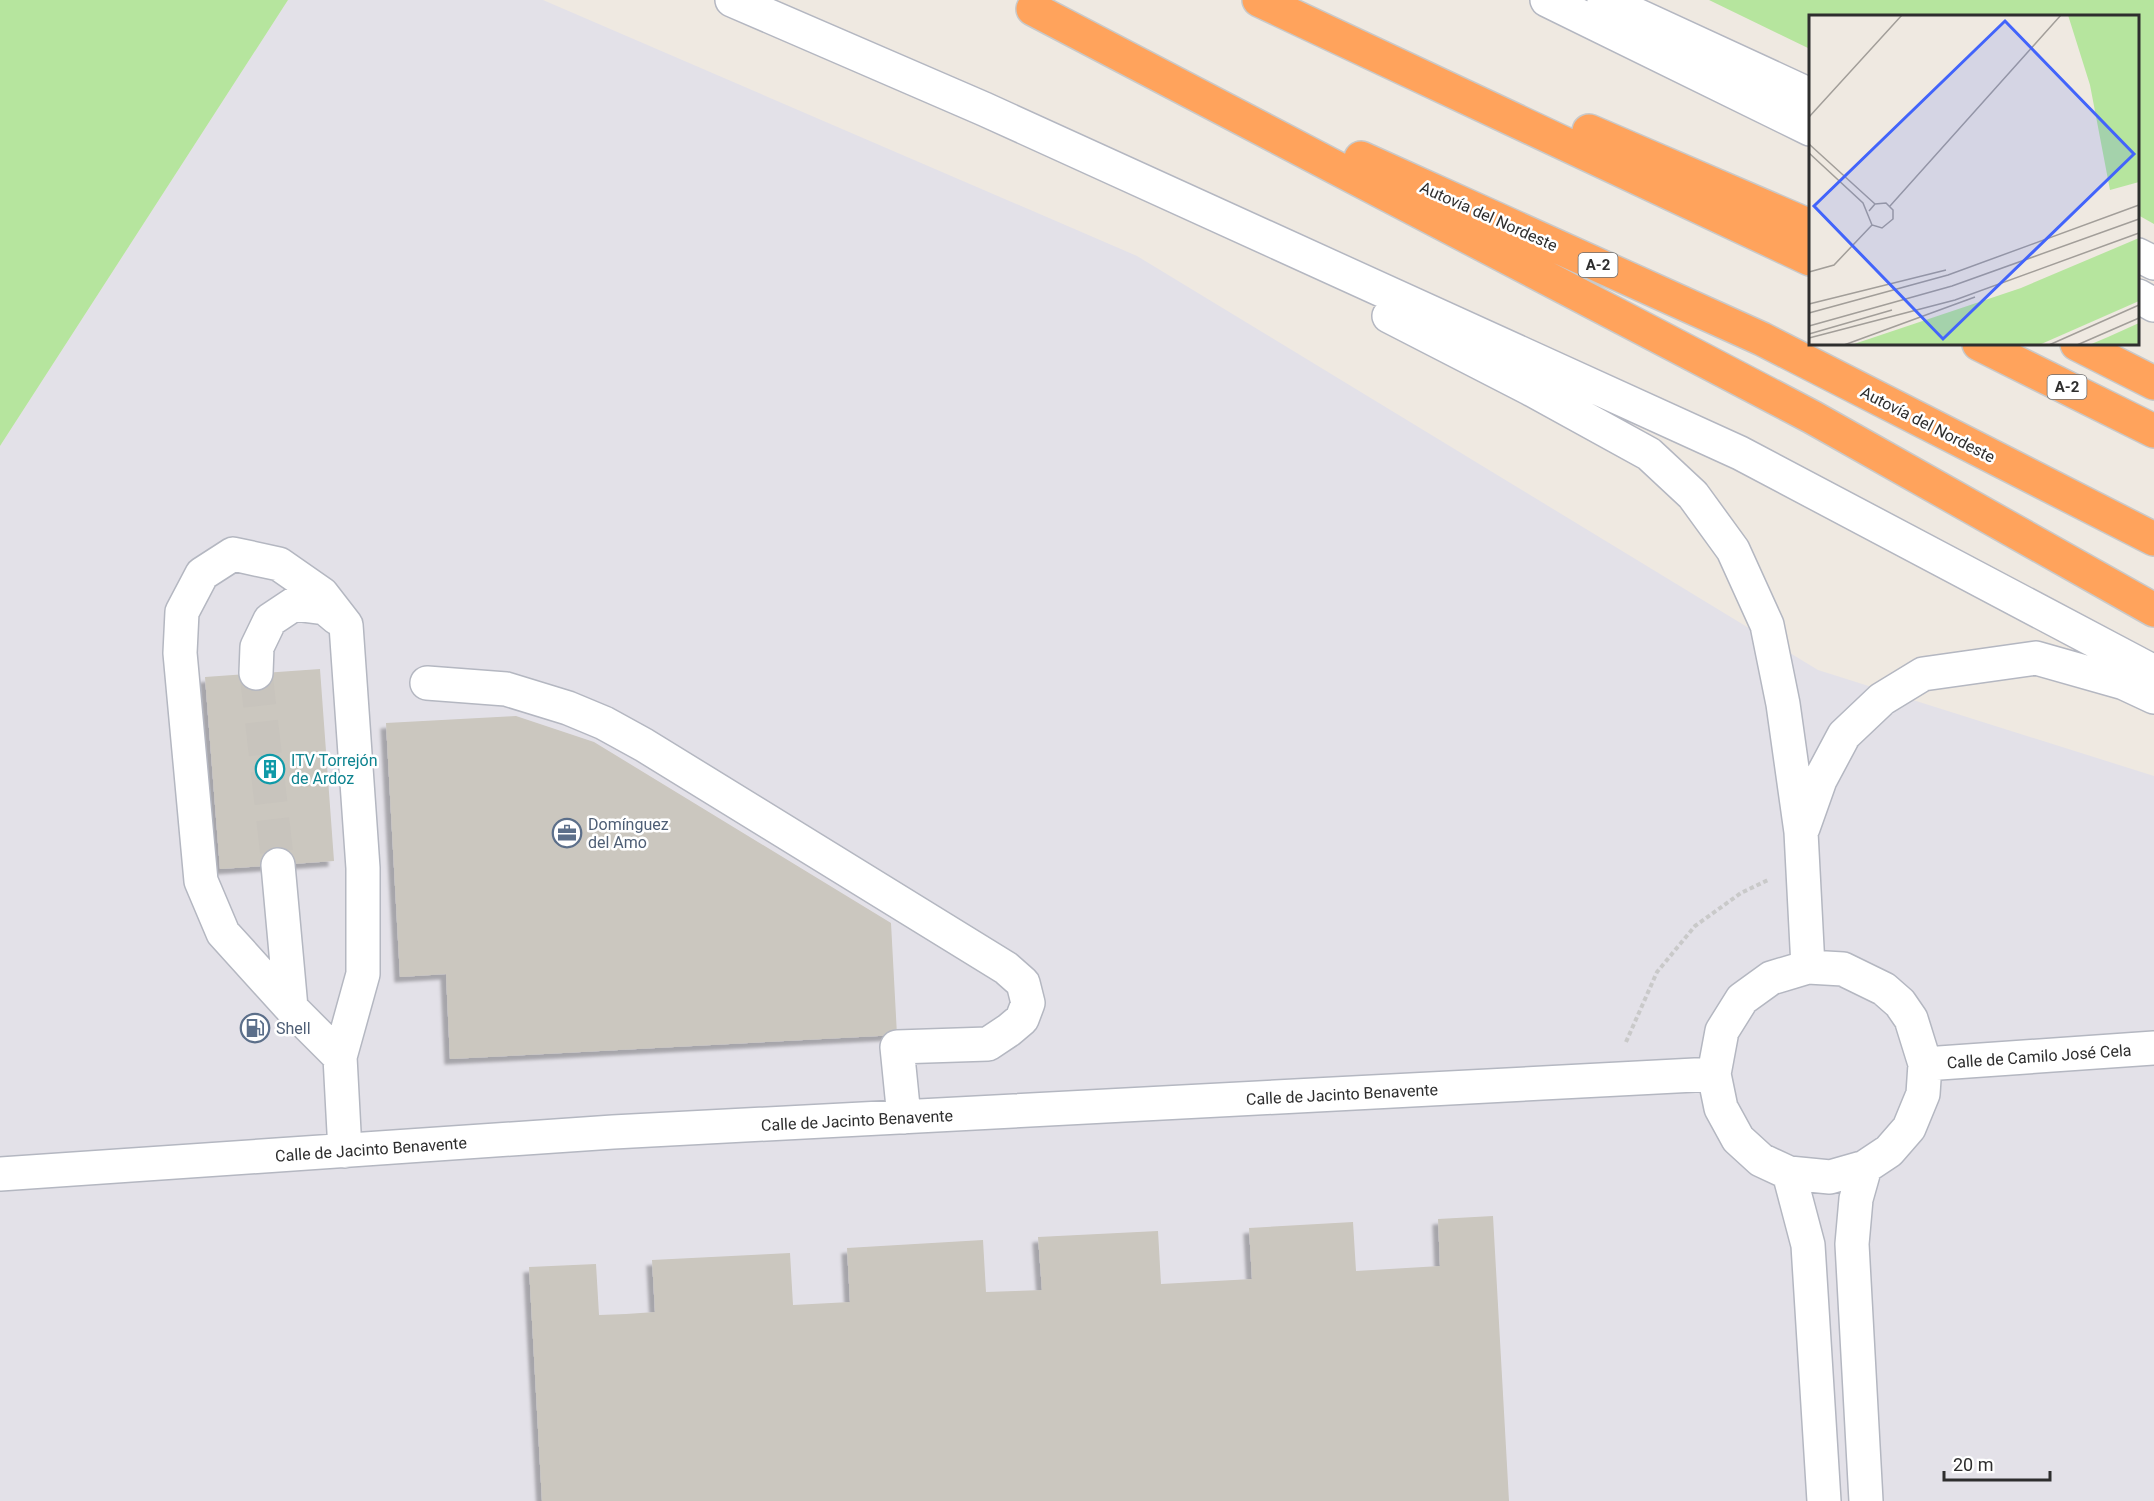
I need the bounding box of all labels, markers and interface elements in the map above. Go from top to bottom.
inset map [1809,15,2139,345]
street label: Autovía del Nordeste [1417,178,1560,255]
road number: A-2 [1578,253,1618,277]
road number: A-2 [2048,375,2086,399]
street label: Autovía del Nordeste [1857,382,1998,467]
place label: ITV Torrejón de Ardoz [291,751,378,788]
building icon: ITV Torrejón de Ardoz [254,753,286,785]
place label: Domínguez del Amo [588,815,669,852]
office icon: Domínguez del Amo [551,817,583,849]
fuel station icon: Shell [239,1012,271,1044]
place label: Shell [276,1019,311,1038]
street label: Calle de Camilo José Cela [1946,1041,2132,1072]
street label: Calle de Jacinto Benavente [1246,1080,1438,1109]
street label: Calle de Jacinto Benavente [761,1106,953,1135]
street label: Calle de Jacinto Benavente [275,1133,468,1166]
scale bar [1944,1444,2050,1482]
text: 20 m [1953,1454,1993,1475]

